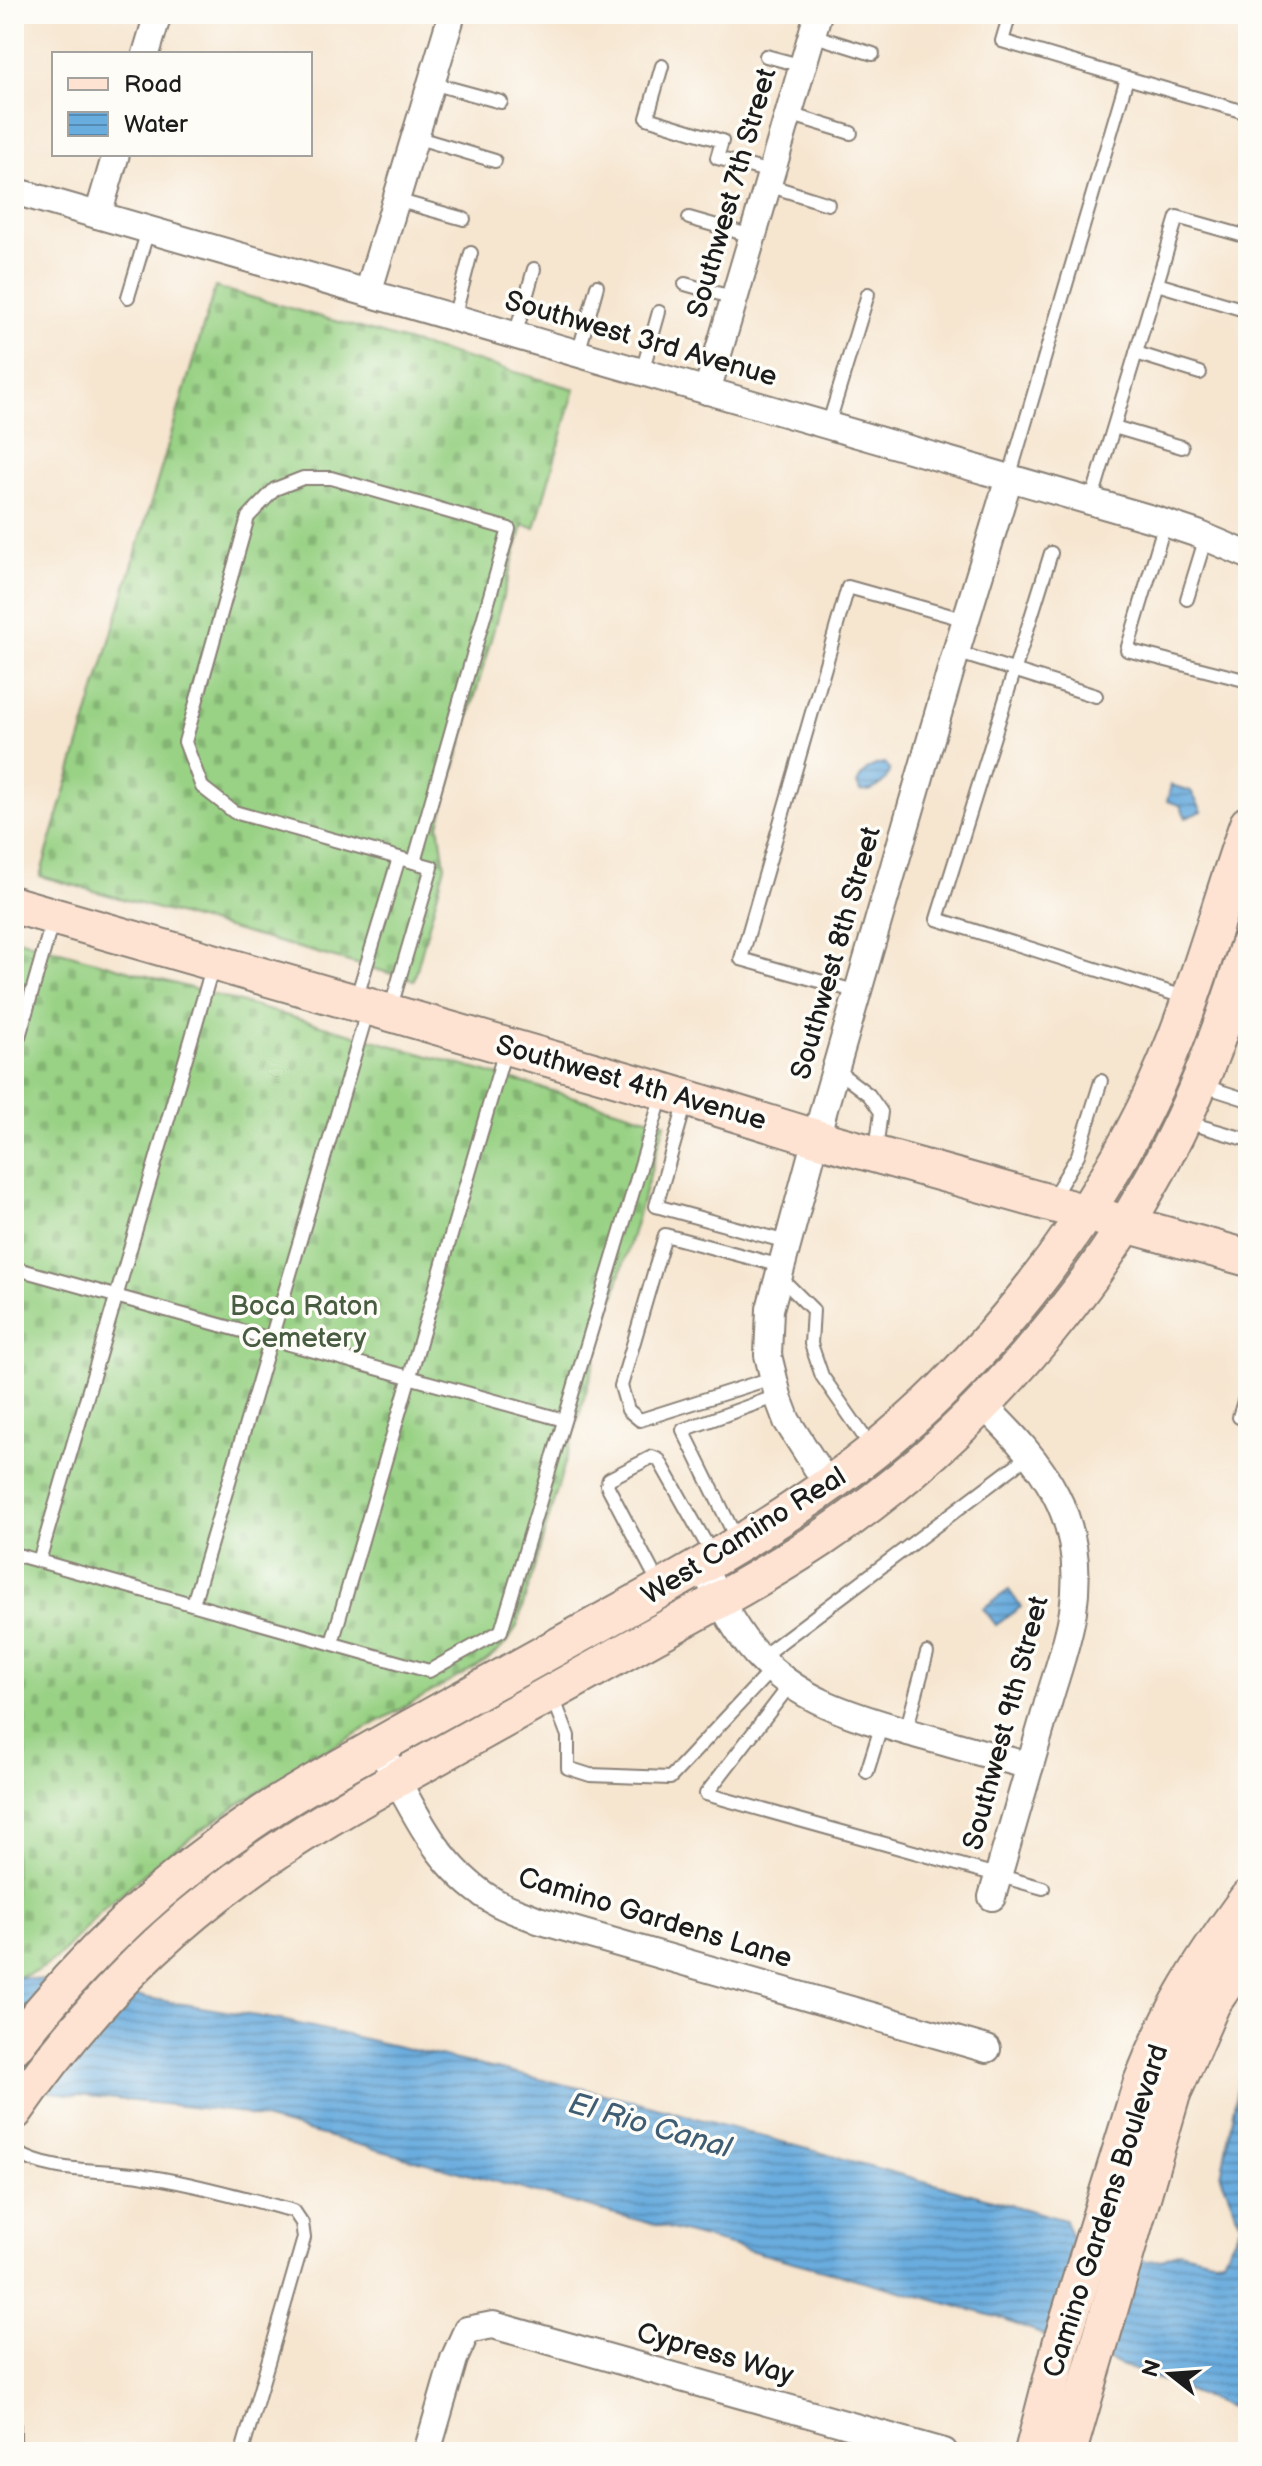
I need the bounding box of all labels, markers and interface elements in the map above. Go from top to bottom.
legend [52,52,312,156]
street label: Southwest 7th Street [681,64,784,322]
text: Road [124,70,182,99]
text: Water [124,110,188,139]
street label: Southwest 3rd Avenue [501,284,781,394]
street label: Southwest 8th Street [784,822,888,1083]
street label: Southwest 4th Avenue [492,1029,770,1137]
park label: Boca Raton Cemetery [230,1290,378,1355]
street label: West Camino Real [636,1460,852,1612]
street label: Southwest 9th Street [956,1592,1056,1854]
street label: Camino Gardens Lane [514,1861,796,1975]
street label: Camino Gardens Boulevard [1036,2040,1176,2382]
water label: El Rio Canal [565,2086,736,2167]
street label: Cypress Way [633,2316,798,2392]
north arrow [1130,2334,1210,2414]
text: N [1137,2357,1168,2380]

